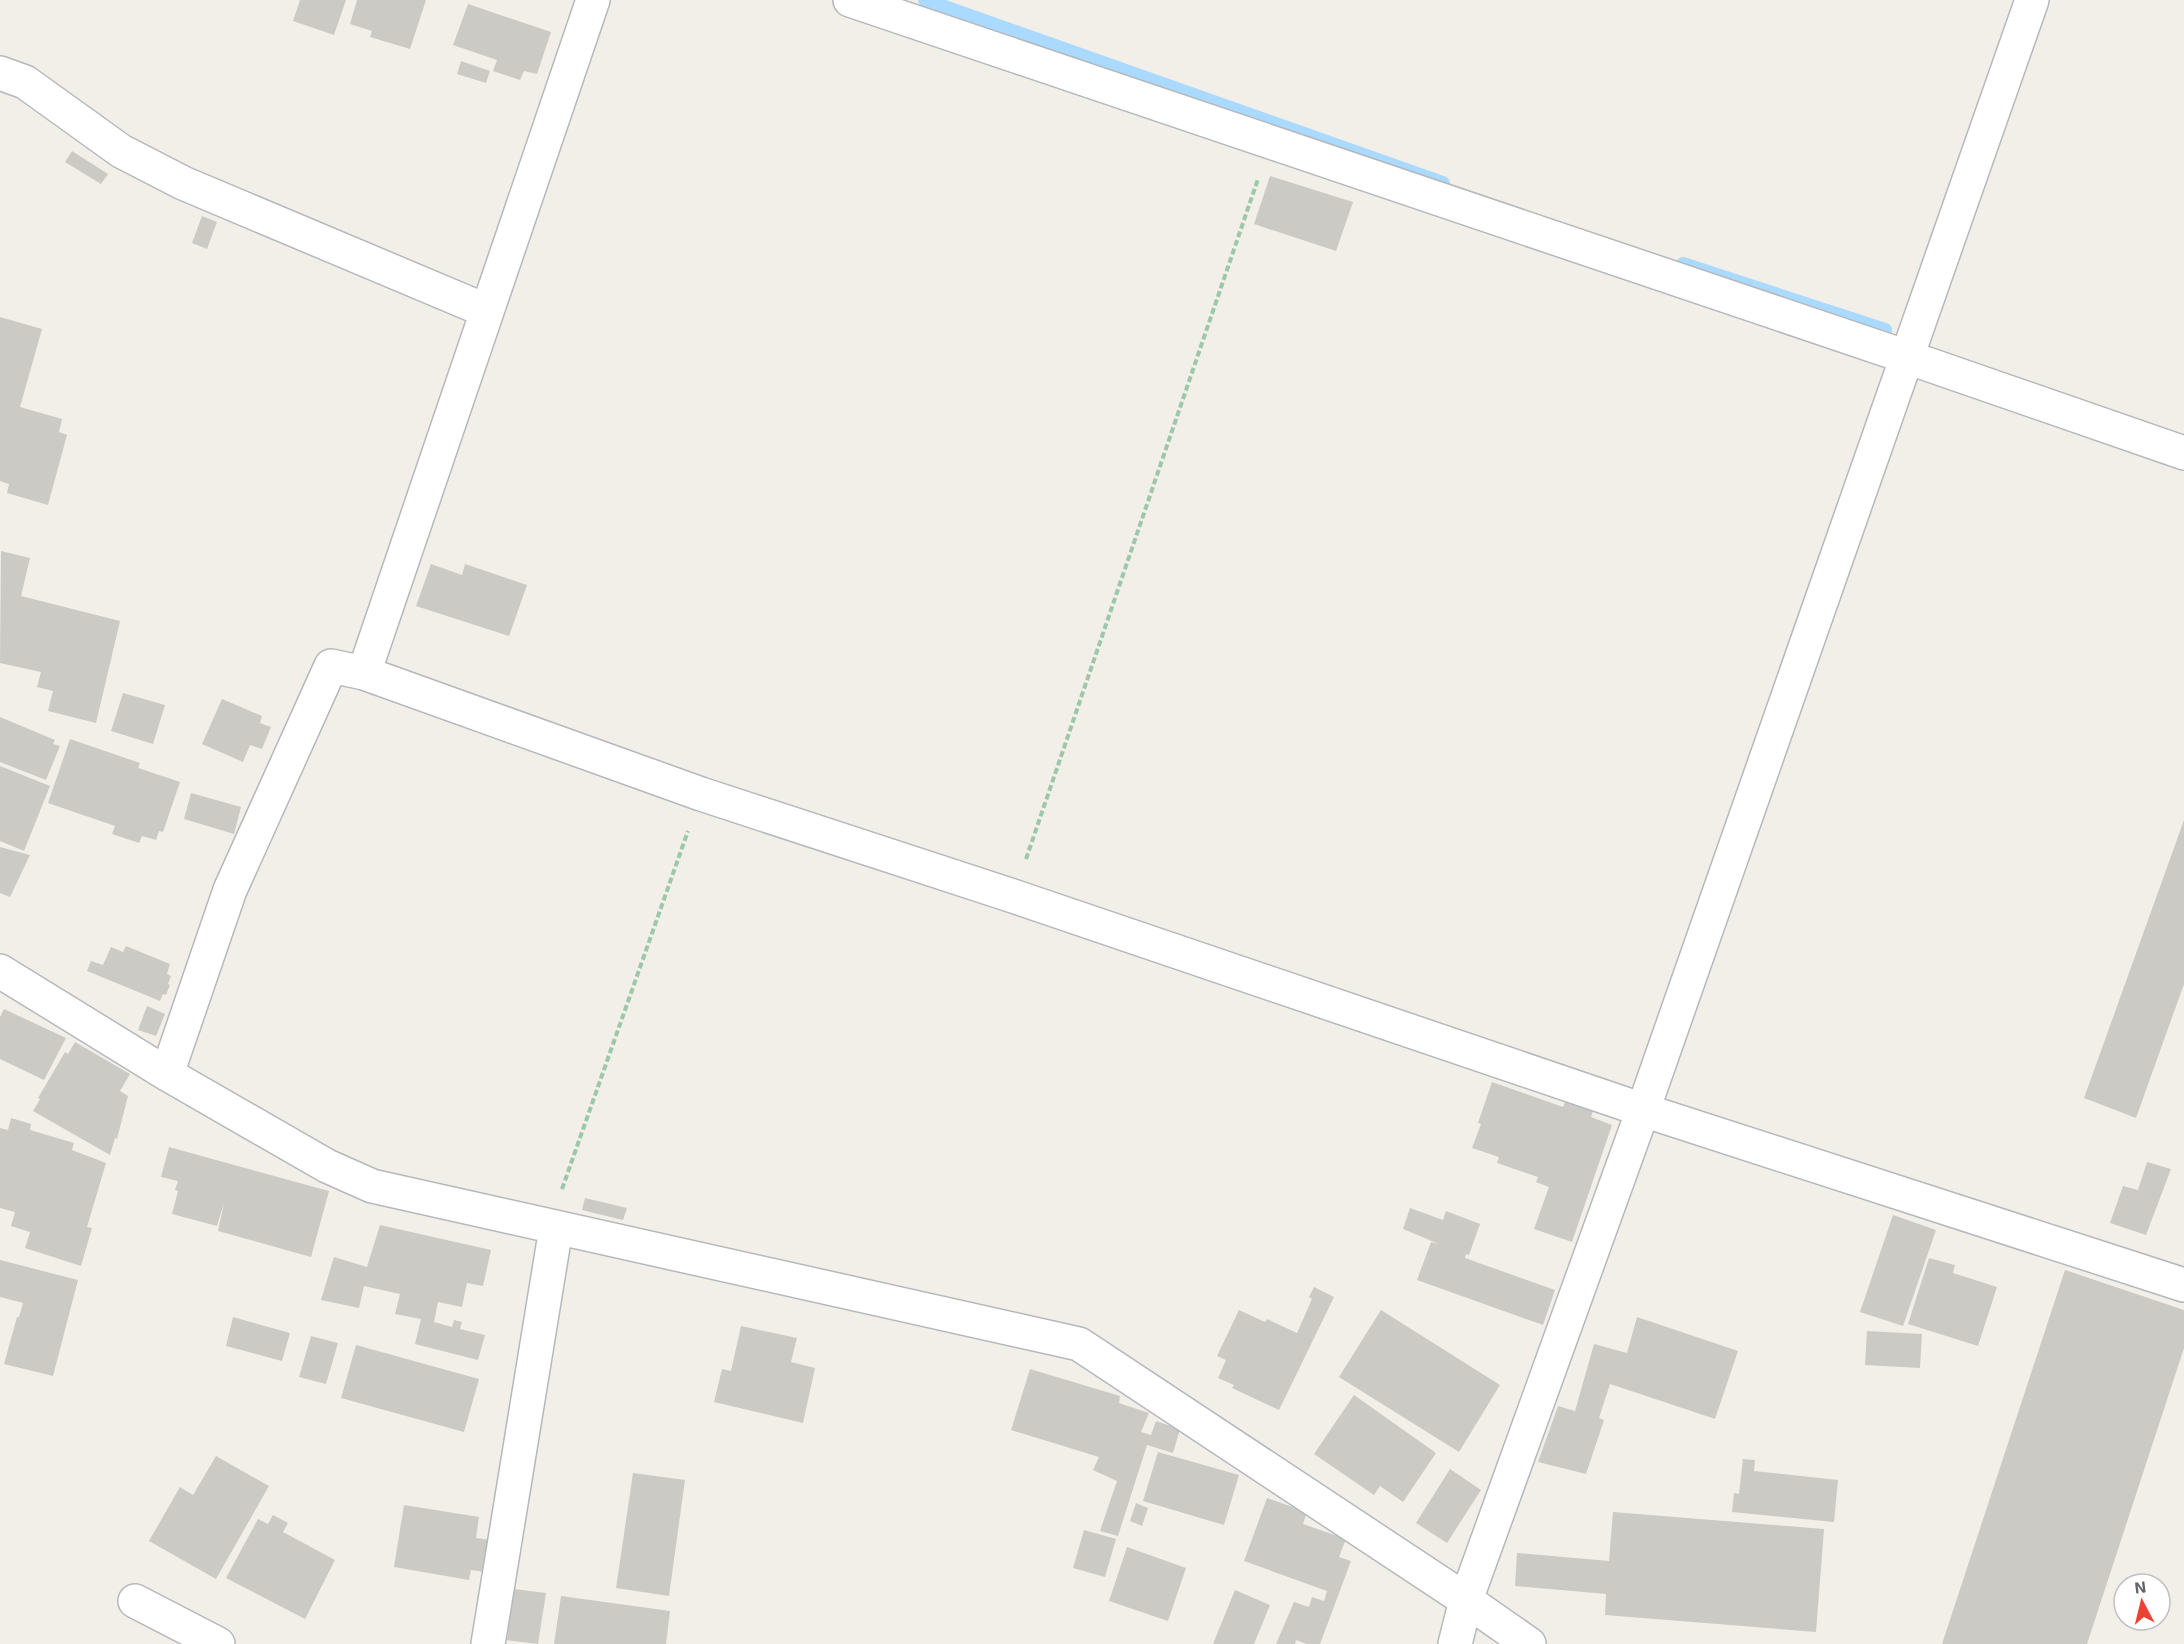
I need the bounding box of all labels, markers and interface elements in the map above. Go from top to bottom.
north arrow [2112,1572,2172,1632]
text: N [2133,1576,2147,1597]

